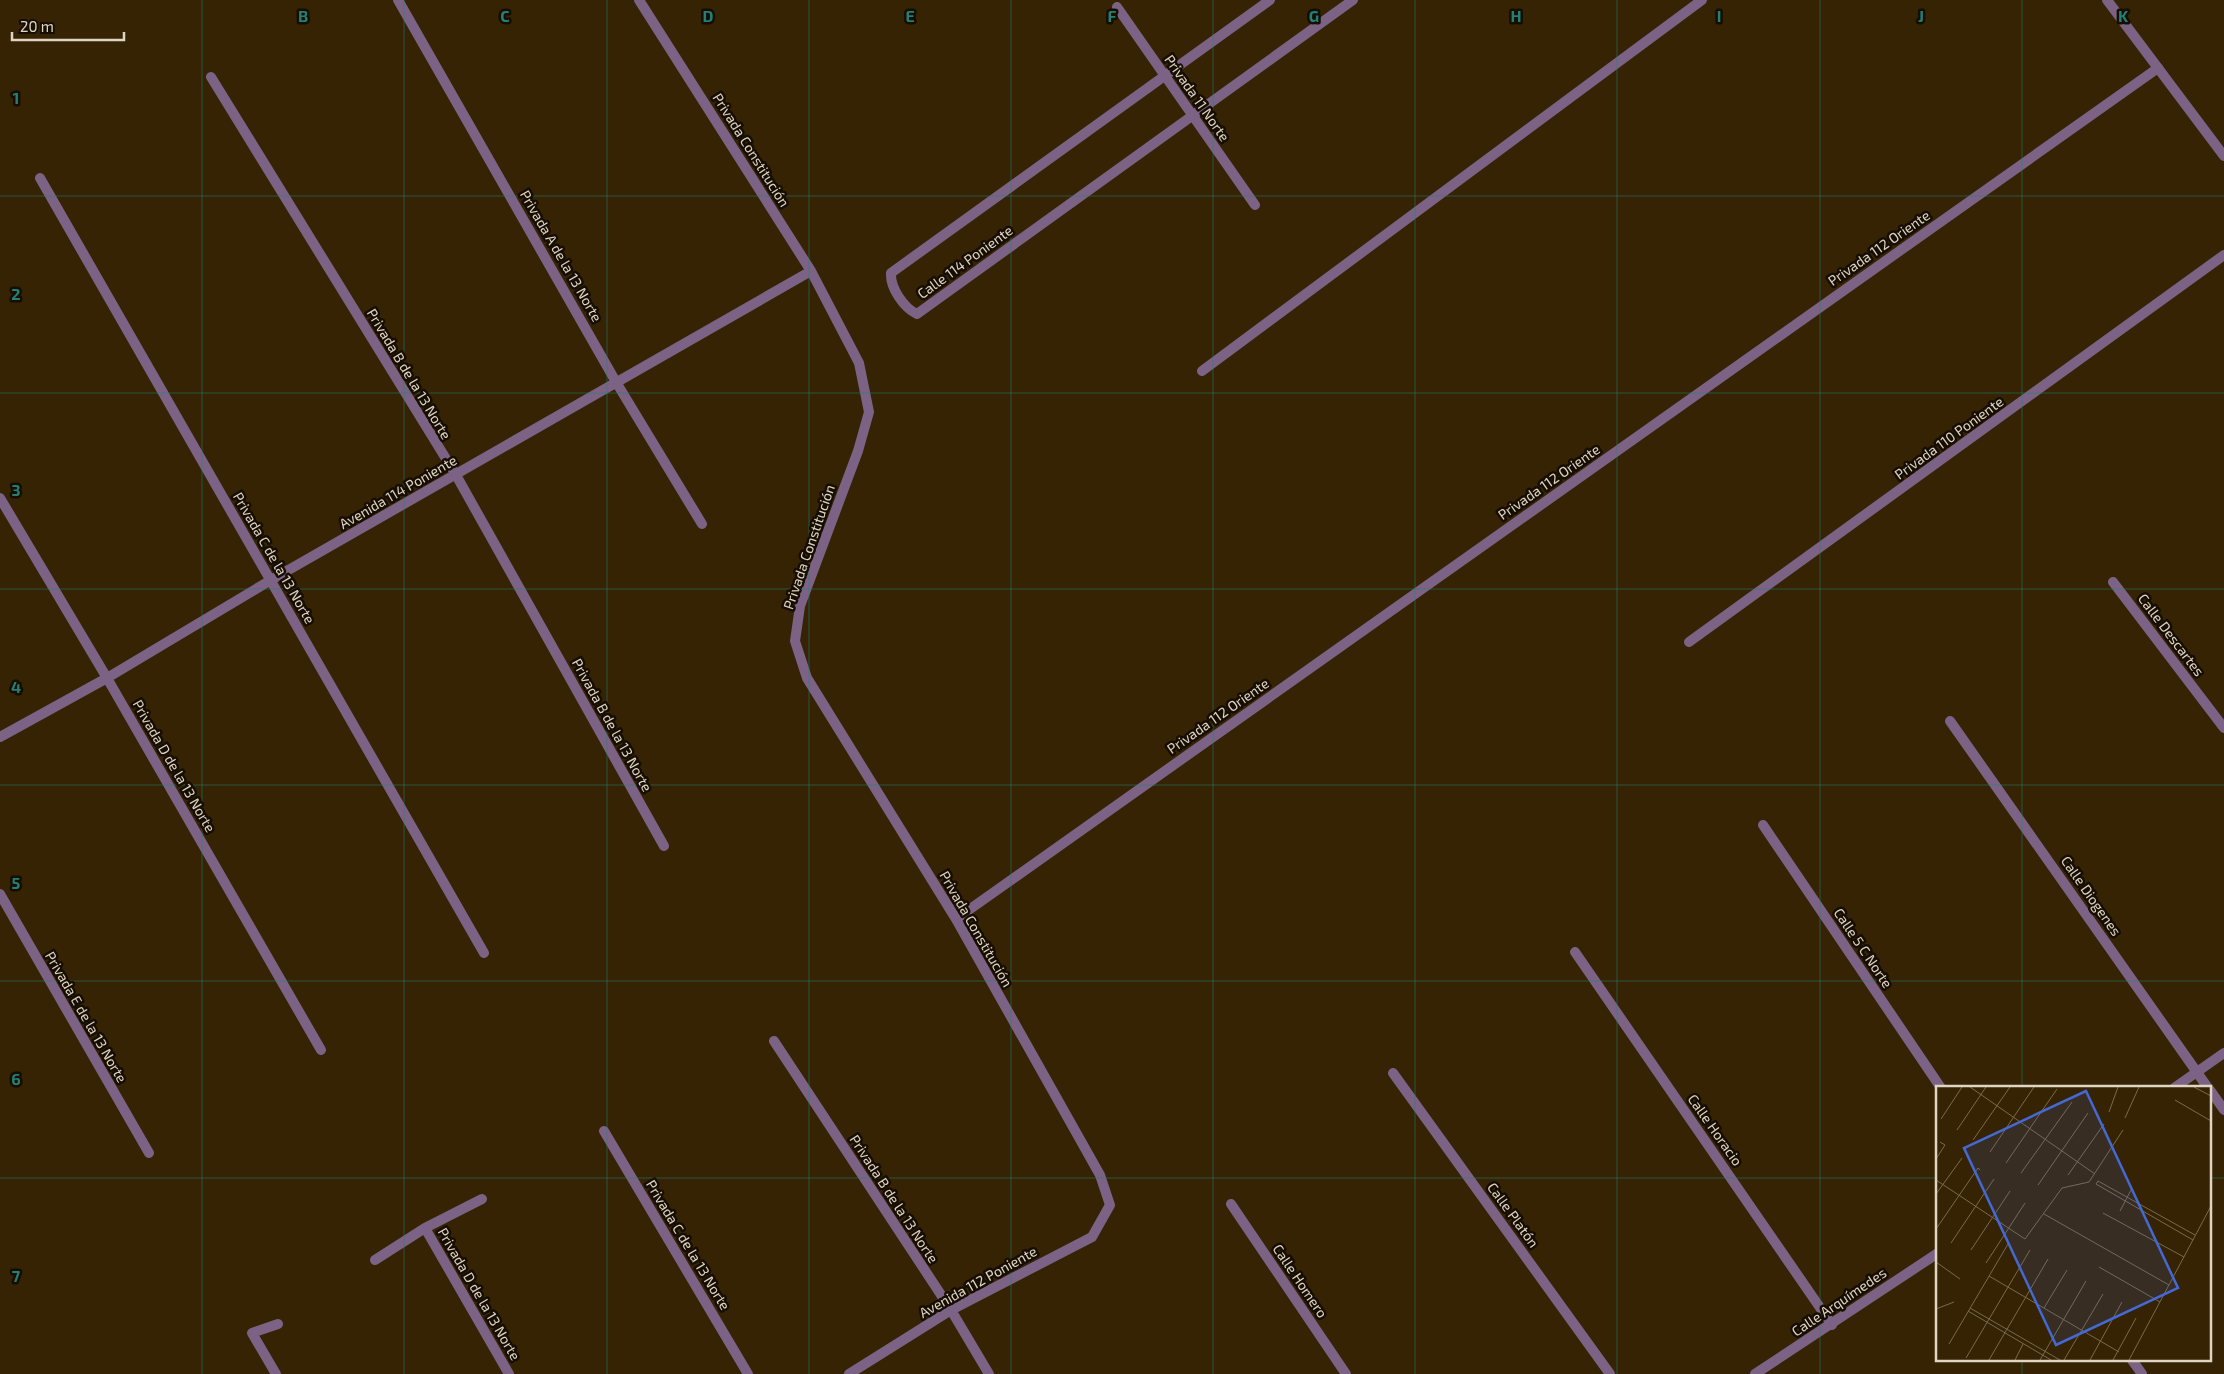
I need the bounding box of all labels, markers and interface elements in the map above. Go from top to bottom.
text: B [298,6,308,25]
text: C [500,6,510,25]
text: D [703,6,714,25]
text: E [905,6,915,25]
text: F [1108,6,1117,25]
text: G [1309,6,1319,25]
text: H [1510,6,1522,25]
text: I [1717,6,1721,25]
text: J [1918,6,1924,25]
text: K [2118,6,2129,25]
scale bar [12,10,125,42]
text: 20 m [20,17,54,35]
street label: Privada 11 Norte [1161,51,1234,144]
text: 1 [13,88,19,107]
street label: Privada Constitución [710,90,793,210]
street label: Privada A de la 13 Norte [517,187,606,324]
street label: Privada 112 Oriente [1825,206,1933,289]
street label: Calle 114 Poniente [914,221,1016,302]
text: 2 [11,284,21,303]
street label: Privada B de la 13 Norte [364,305,455,442]
street label: Privada 110 Poniente [1891,392,2006,483]
street label: Privada 112 Oriente [1495,440,1603,523]
street label: Avenida 114 Poniente [336,451,460,532]
text: 3 [11,480,21,499]
street label: Privada Constitución [779,482,838,611]
street label: Privada C de la 13 Norte [230,489,319,626]
street label: Calle Descartes [2135,590,2208,679]
street label: Privada B de la 13 Norte [569,655,656,794]
street label: Privada 112 Oriente [1164,674,1272,757]
text: 4 [11,677,21,696]
street label: Privada D de la 13 Norte [130,697,219,835]
street label: Calle Diogenes [2058,853,2125,939]
street label: Privada Constitución [936,868,1017,990]
text: 5 [12,873,21,892]
street label: Calle 5 C Norte [1830,905,1896,991]
street label: Privada E de la 13 Norte [42,948,131,1085]
text: 6 [11,1069,21,1088]
inset map [1936,1086,2212,1362]
street label: Calle Horacio [1684,1091,1746,1169]
street label: Privada B de la 13 Norte [847,1131,942,1266]
street label: Privada C de la 13 Norte [643,1177,734,1313]
street label: Calle Platón [1484,1179,1543,1251]
street label: Privada D de la 13 Norte [435,1225,524,1363]
street label: Calle Homero [1270,1241,1331,1321]
street label: Avenida 112 Poniente [916,1242,1040,1321]
street label: Calle Arquímedes [1788,1264,1889,1339]
text: 7 [12,1266,21,1285]

